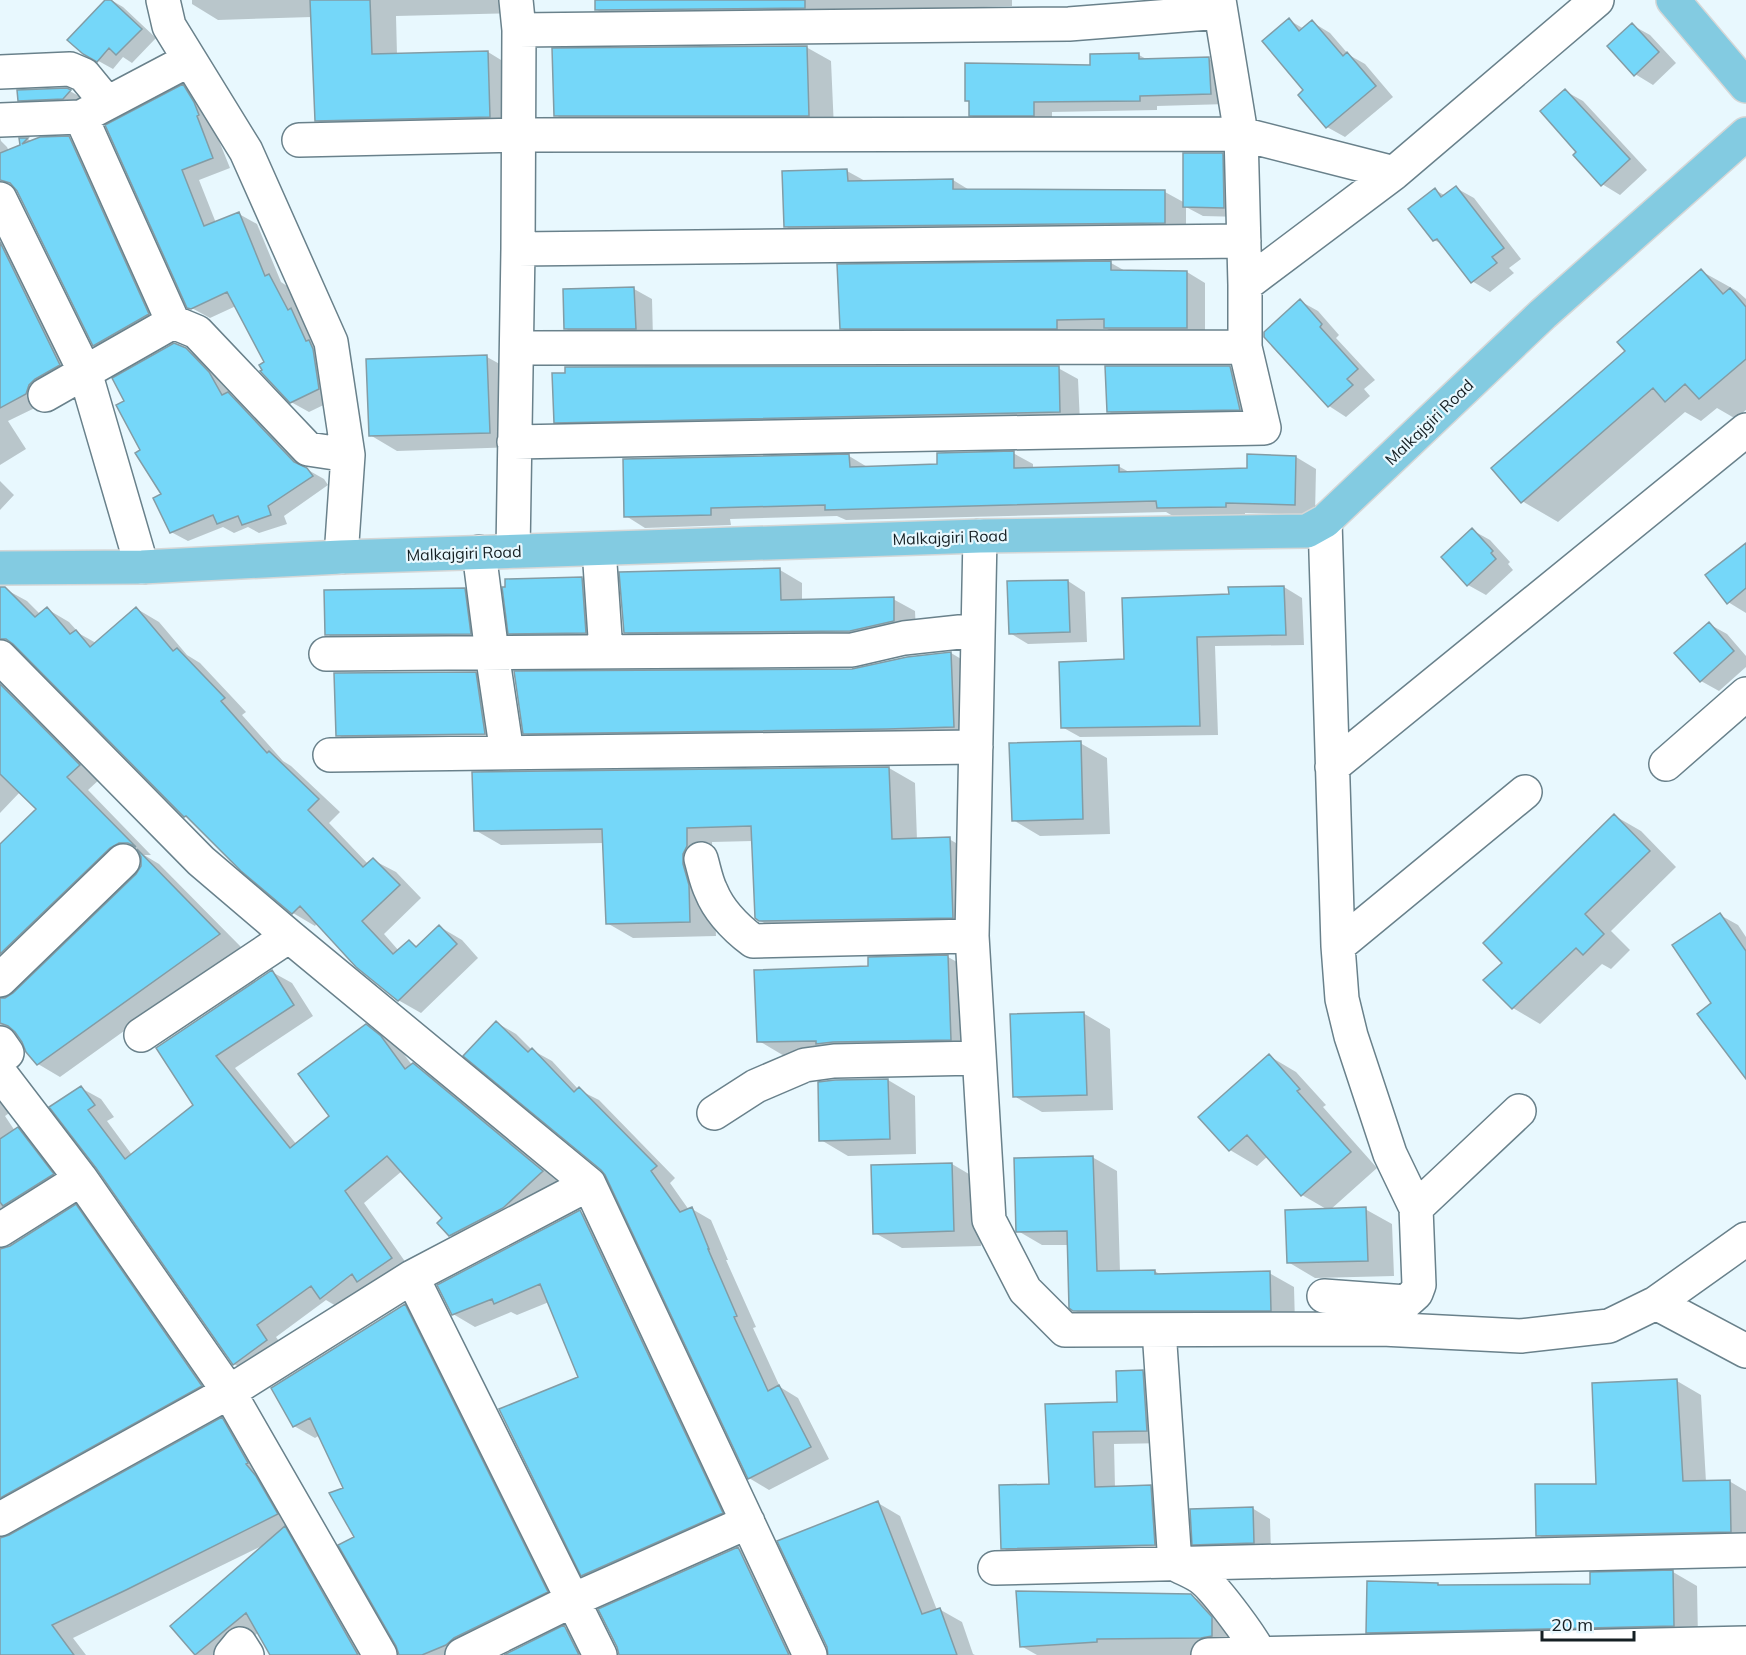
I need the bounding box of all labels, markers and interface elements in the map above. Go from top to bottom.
street label: Malkajgiri Road [1381,375,1477,469]
street label: Malkajgiri Road [892,525,1008,549]
street label: Malkajgiri Road [406,541,522,565]
scale bar [1542,1604,1634,1642]
text: 20 m [1551,1613,1593,1636]

